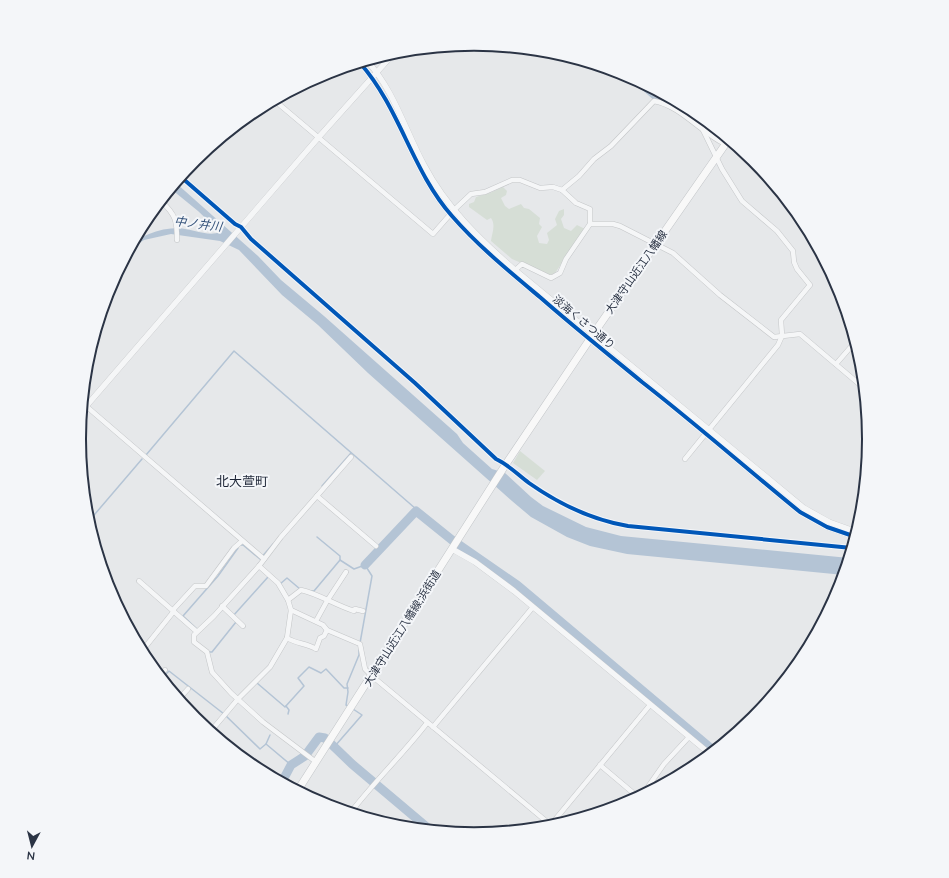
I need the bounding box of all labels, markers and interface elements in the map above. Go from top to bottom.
water label: 中ノ井川 [173,213,225,234]
street label: 大津守山近江八幡線 [602,227,670,317]
street label: 淡海くさつ通り [550,292,618,352]
district label: 北大萱町 [216,473,268,489]
street label: 大津守山近江八幡線;浜街道 [360,567,444,689]
north arrow [12,826,52,866]
text: N [26,848,36,863]

